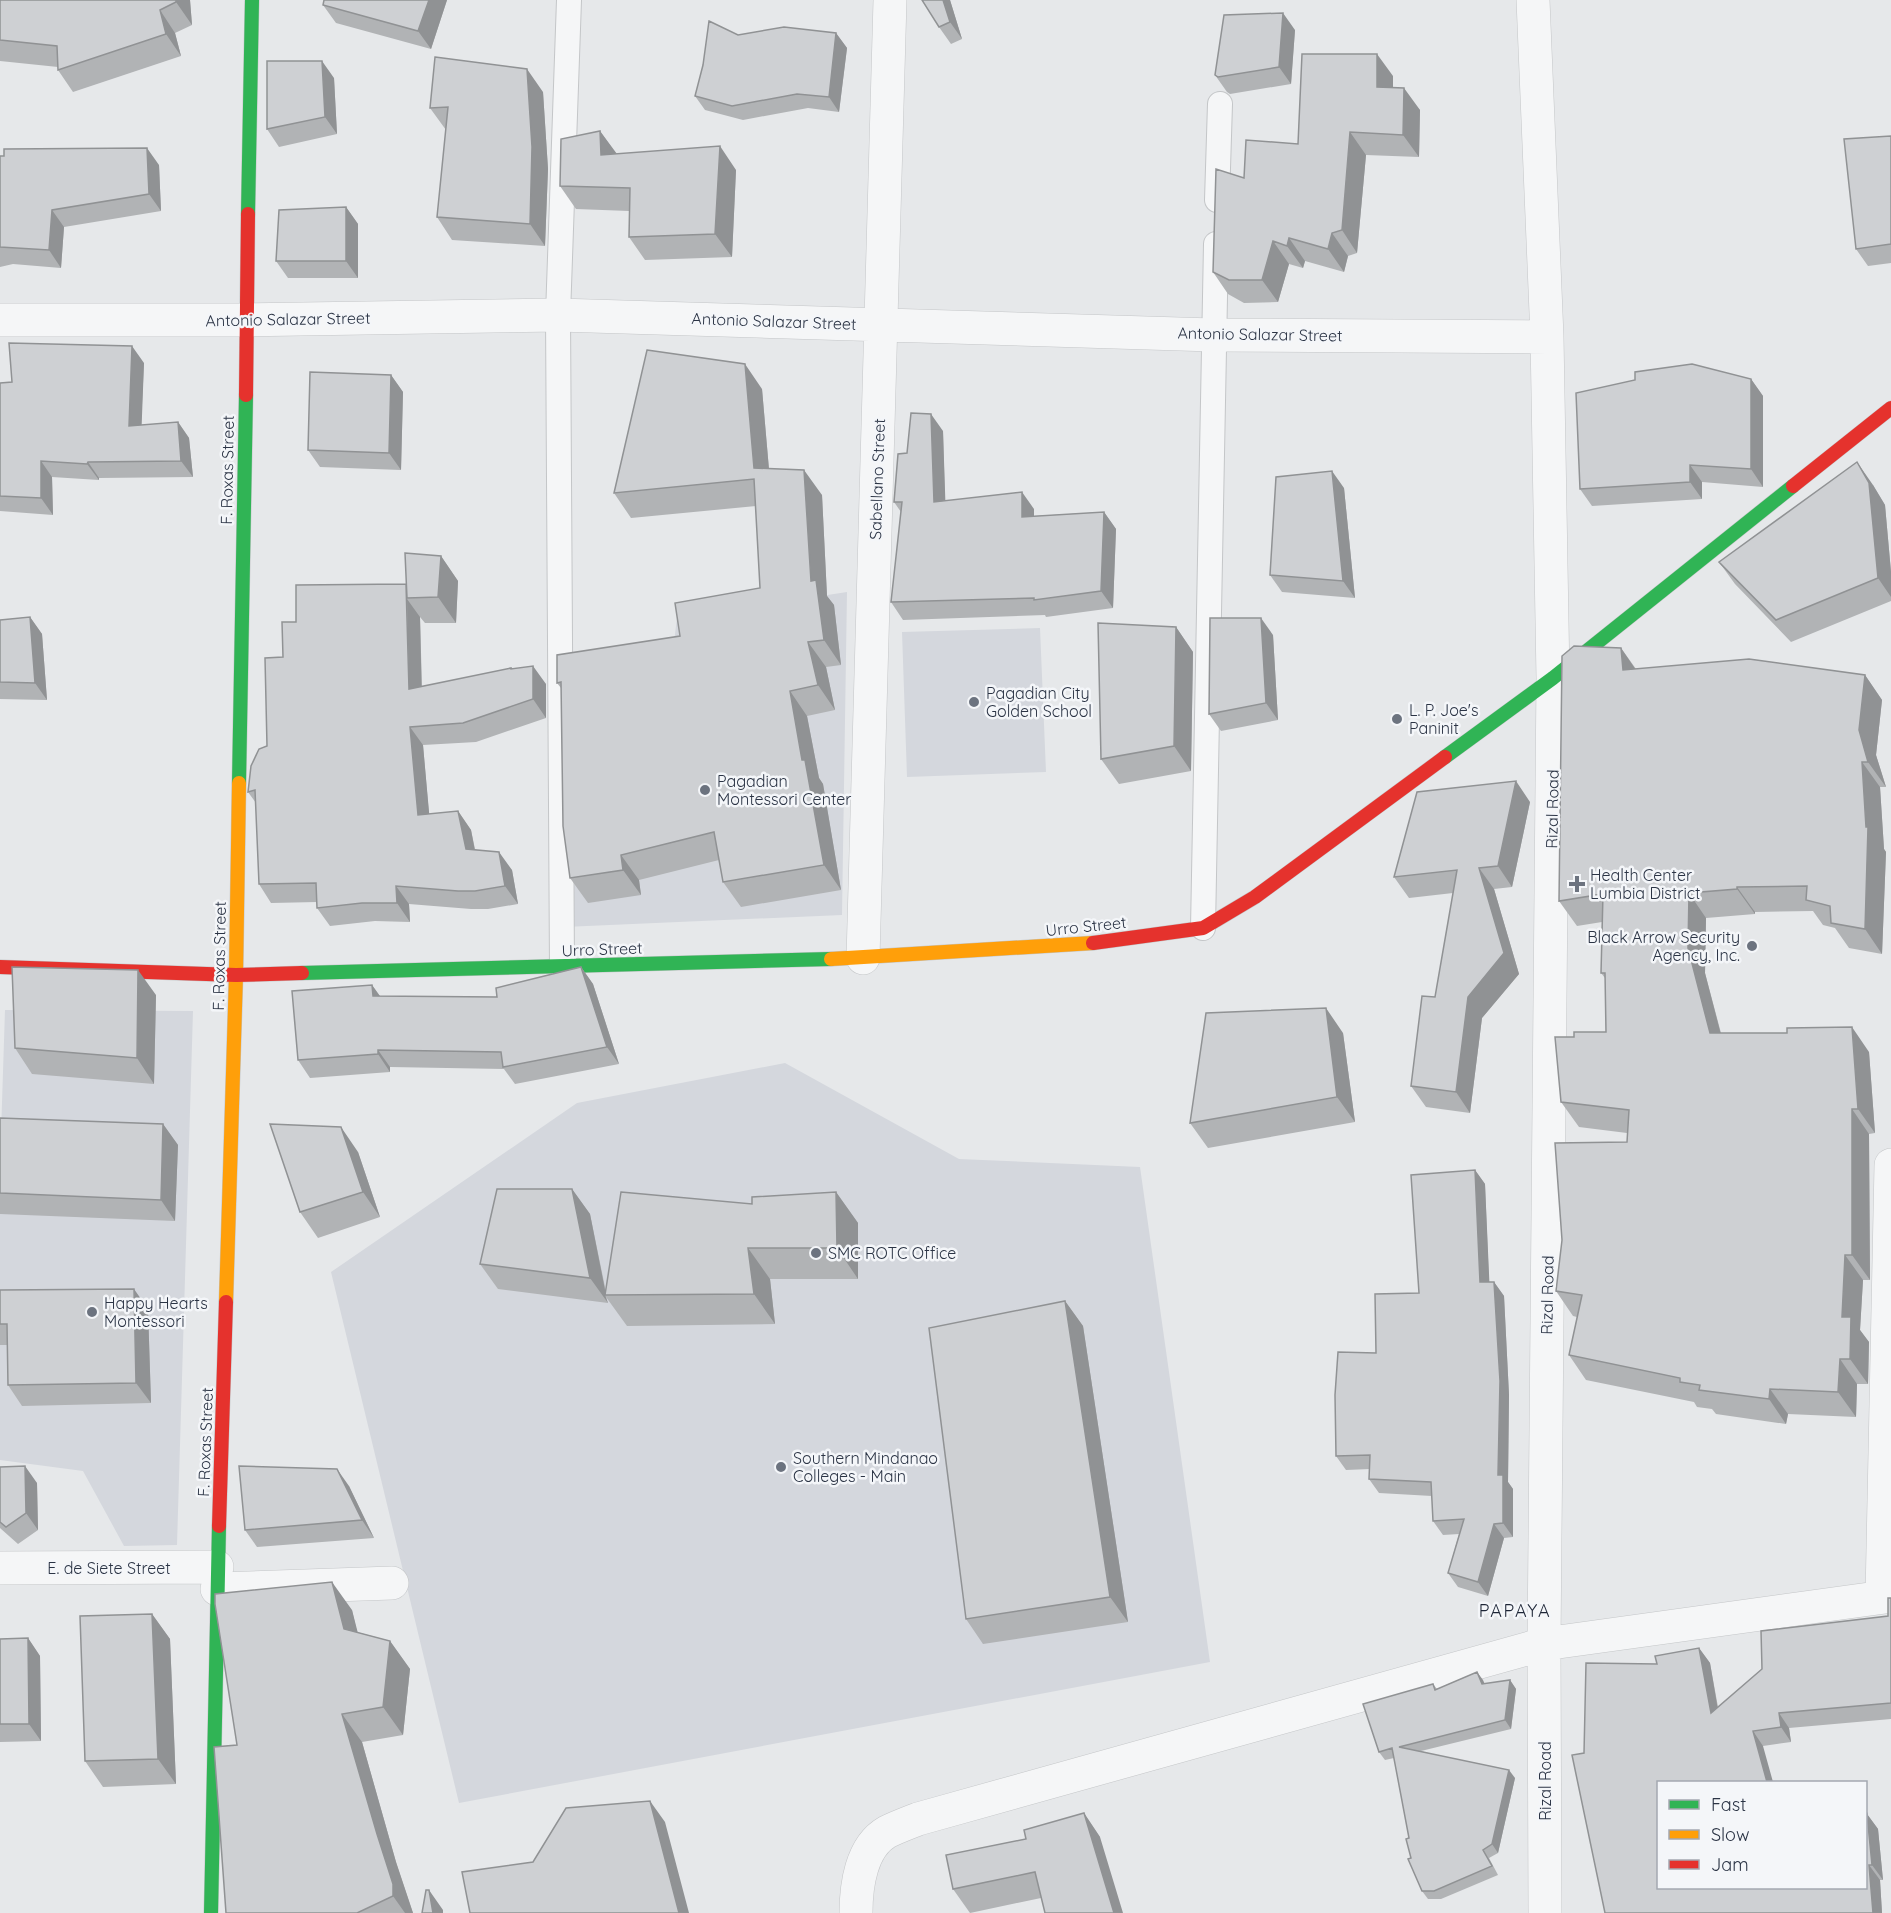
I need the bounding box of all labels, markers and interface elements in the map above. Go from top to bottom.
street label: Antonio Salazar Street [205,308,371,330]
street label: Antonio Salazar Street [691,308,857,334]
street label: Antonio Salazar Street [1177,323,1343,345]
street label: F. Roxas Street [216,415,238,525]
street label: Sabellano Street [865,418,889,540]
place label: Pagadian City Golden School [986,683,1092,721]
marker: Pagadian City Golden School [967,695,981,709]
place label: L. P. Joe's Paninit [1409,700,1478,738]
marker: L. P. Joe's Paninit [1390,712,1404,726]
street label: Rizal Road [1541,769,1563,849]
place label: Pagadian Montessori Center [717,771,851,809]
marker: Pagadian Montessori Center [698,783,712,797]
place label: Health Center Lumbia District [1590,865,1701,903]
marker: Health Center Lumbia District [1568,875,1586,893]
street label: F. Roxas Street [208,901,230,1011]
street label: Urro Street [1045,912,1127,940]
place label: Black Arrow Security Agency, Inc. [1587,927,1740,965]
street label: Urro Street [561,938,643,960]
marker: Black Arrow Security Agency, Inc. [1745,939,1759,953]
place label: SMC ROTC Office [828,1243,956,1263]
marker: SMC ROTC Office [809,1246,823,1260]
street label: Rizal Road [1536,1255,1558,1335]
place label: Happy Hearts Montessori [104,1293,208,1331]
marker: Happy Hearts Montessori [85,1305,99,1319]
street label: F. Roxas Street [193,1387,217,1497]
place label: Southern Mindanao Colleges - Main [793,1448,938,1486]
marker: Southern Mindanao Colleges - Main [774,1460,788,1474]
street label: E. de Siete Street [47,1558,171,1578]
district label: PAPAYA [1479,1599,1551,1622]
street label: Rizal Road [1535,1741,1555,1821]
legend [1657,1781,1867,1889]
text: Fast [1711,1793,1746,1816]
text: Slow [1711,1823,1749,1846]
text: Jam [1711,1853,1749,1876]

